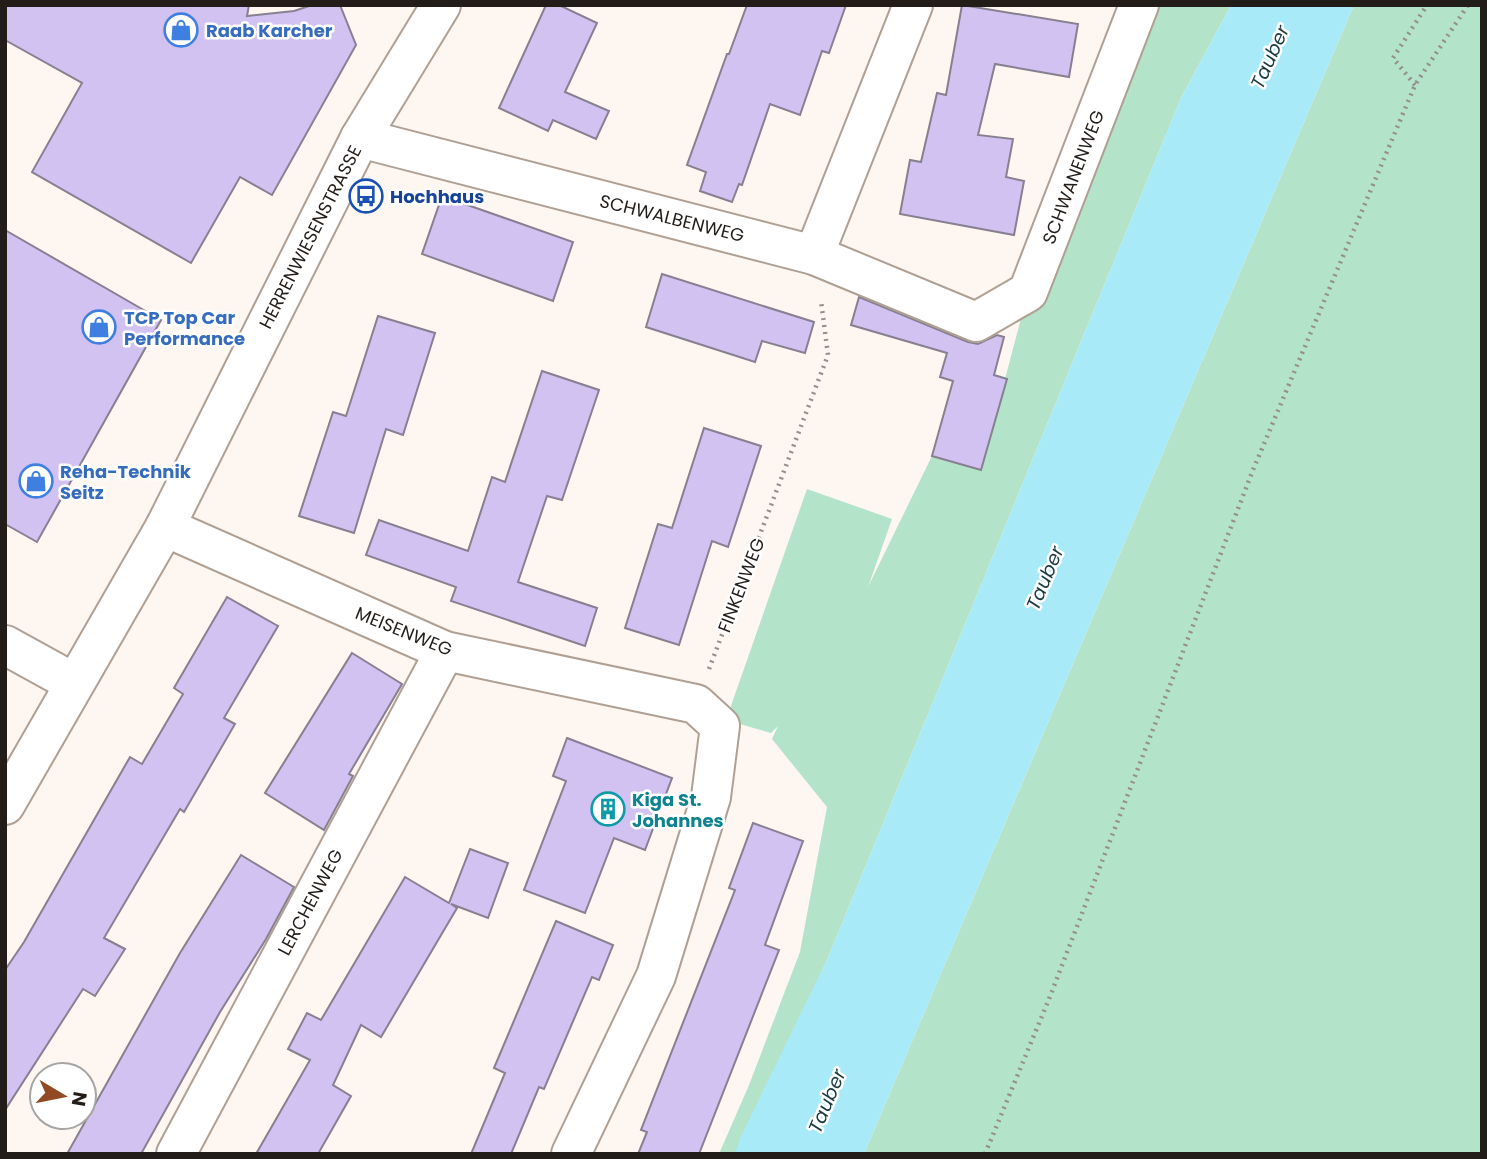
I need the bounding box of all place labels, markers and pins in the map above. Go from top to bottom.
shop icon: Raab Karcher [162,11,200,49]
place label: Raab Karcher [206,18,333,43]
bus stop icon: Hochhaus [347,177,385,215]
place label: Hochhaus [390,184,484,209]
place label: TCP Top Car Performance [124,305,245,351]
shop icon: TCP Top Car Performance [80,308,118,346]
place label: Reha-Technik Seitz [60,459,192,505]
shop icon: Reha-Technik Seitz [17,462,55,500]
place label: Kiga St. Johannes [632,787,724,833]
building icon: Kiga St. Johannes [589,790,627,828]

